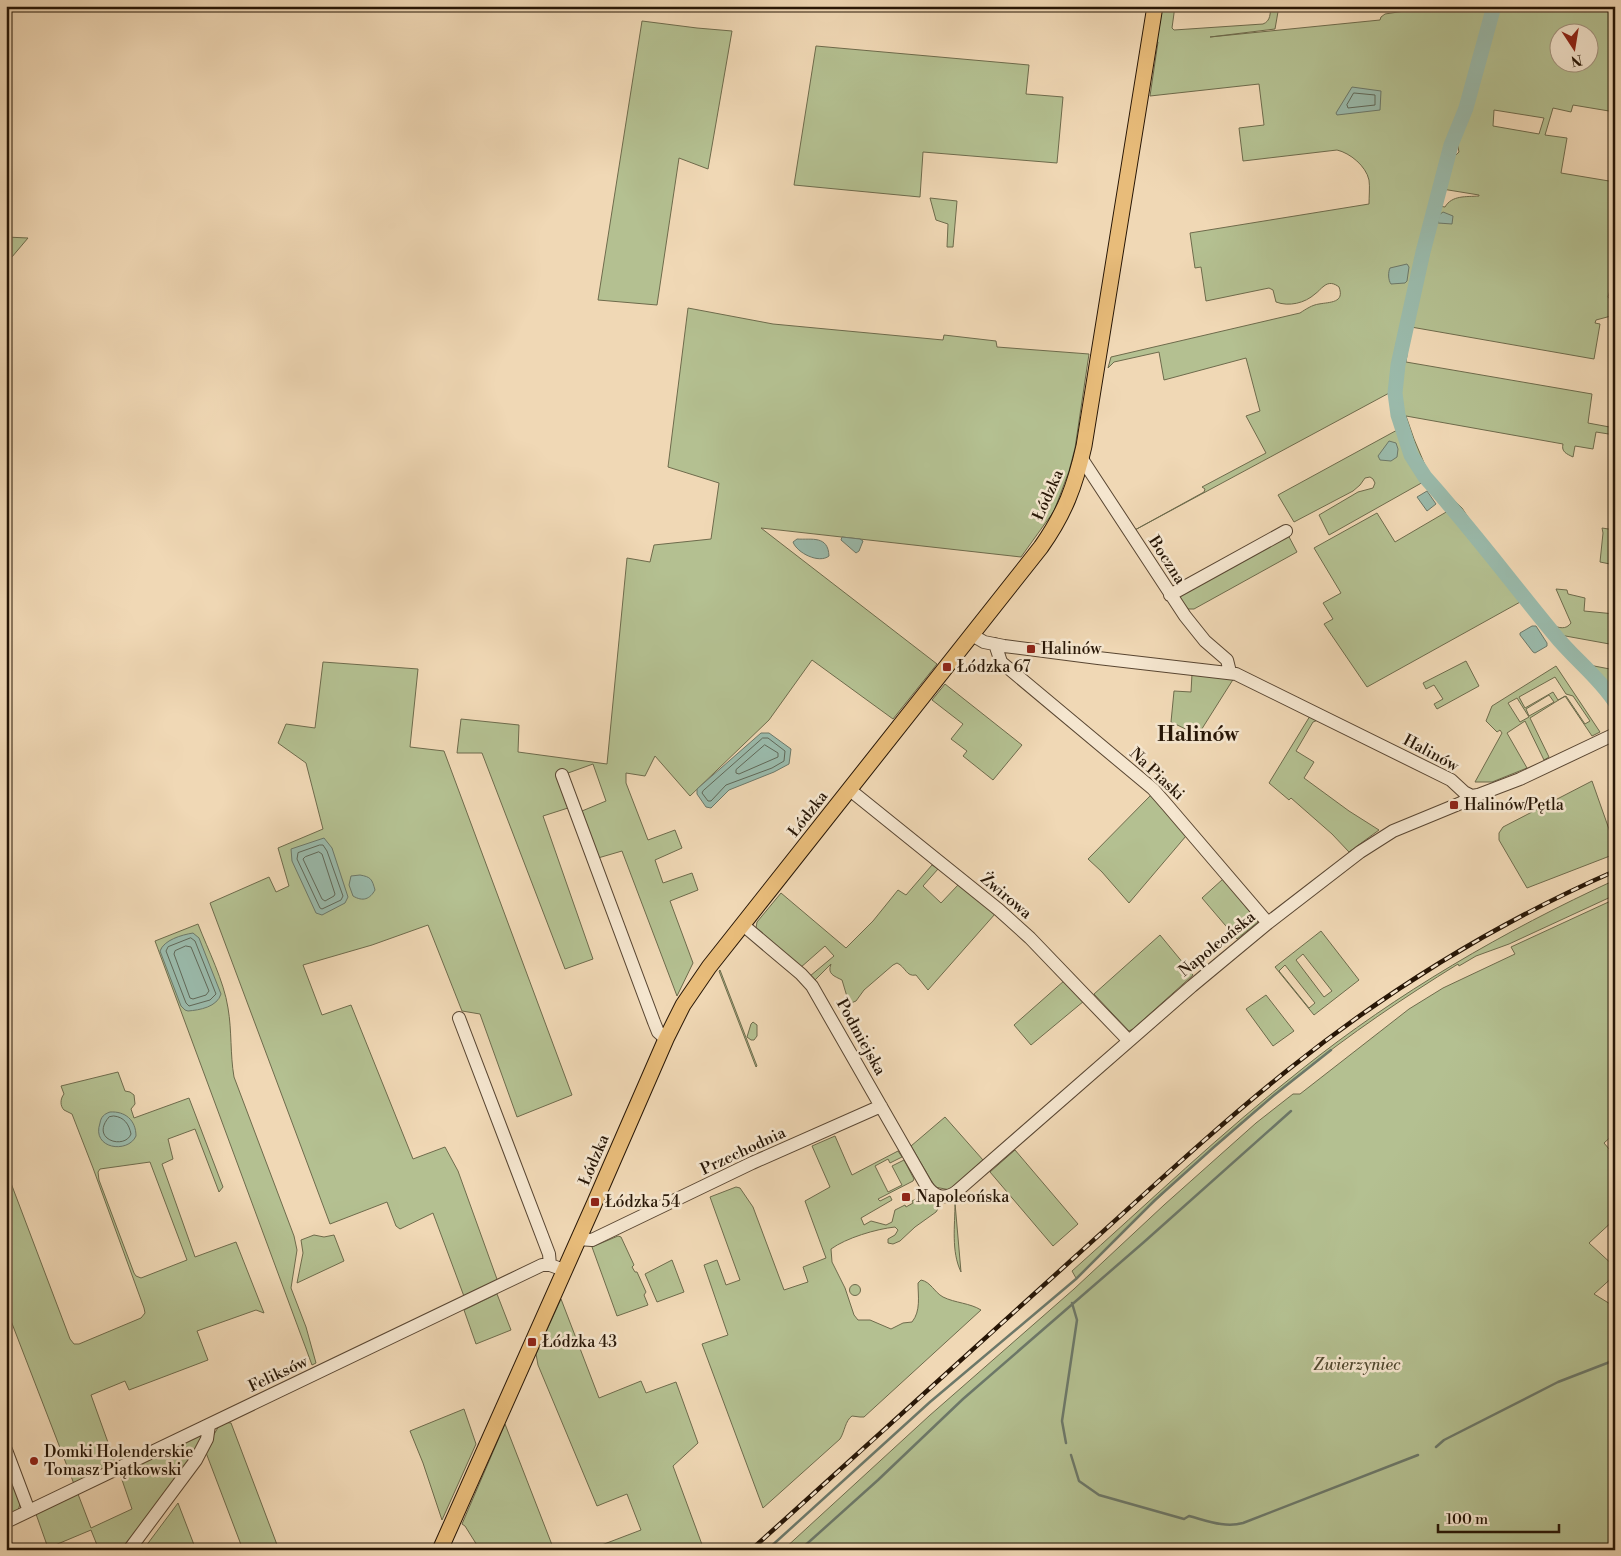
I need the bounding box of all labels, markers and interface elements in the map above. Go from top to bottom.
north arrow [1548,22,1598,72]
text: N [1569,50,1584,70]
street label: Łódzka [1028,466,1068,523]
street label: Boczna [1143,531,1190,589]
place label: Halinów [1041,639,1102,659]
marker: Halinów [1025,643,1037,655]
place label: Łódzka 67 [957,657,1031,677]
marker: Łódzka 67 [941,661,953,673]
district label: Halinów [1157,722,1239,748]
street label: Halinów [1400,730,1463,776]
street label: Na Piaski [1125,743,1189,805]
street label: Łódzka [784,786,833,841]
place label: Halinów/Pętla [1464,795,1565,815]
marker: Halinów/Pętla [1448,799,1460,811]
street label: Żwirowa [976,867,1038,924]
street label: Napoleońska [1174,906,1260,981]
street label: Podmiejska [832,995,891,1080]
street label: Przechodnia [697,1122,790,1180]
street label: Łódzka [574,1131,614,1188]
place label: Napoleońska [916,1187,1010,1207]
marker: Napoleońska [900,1191,912,1203]
place label: Łódzka 54 [605,1192,681,1212]
marker: Łódzka 54 [589,1196,601,1208]
place label: Łódzka 43 [542,1332,617,1352]
marker: Łódzka 43 [526,1336,538,1348]
street label: Feliksów [245,1351,312,1396]
park label: Zwierzyniec [1314,1355,1401,1375]
place label: Domki Holenderskie Tomasz Piątkowski [44,1442,193,1480]
marker: Domki Holenderskie Tomasz Piątkowski [28,1455,40,1467]
scale bar [1438,1501,1560,1533]
text: 100 m [1446,1510,1488,1529]

